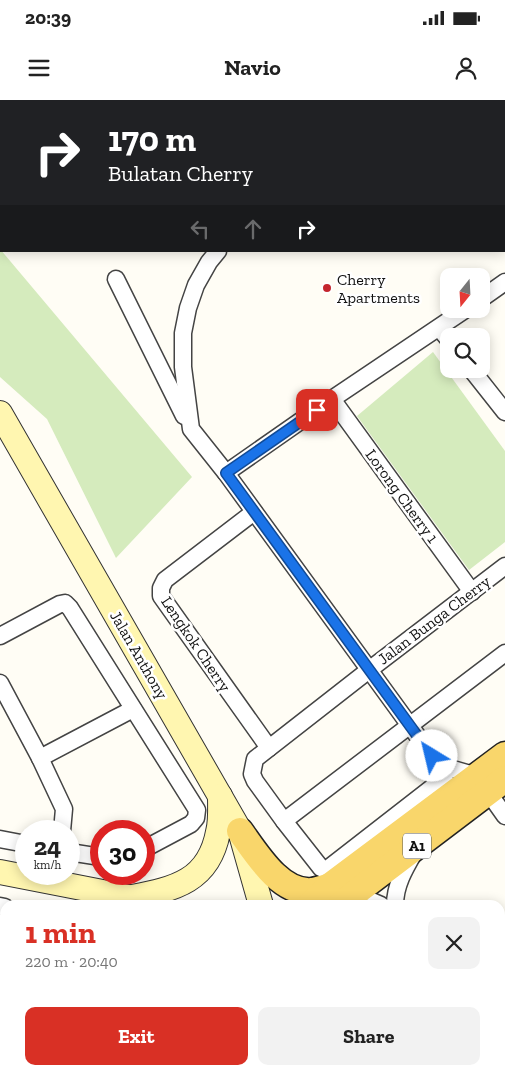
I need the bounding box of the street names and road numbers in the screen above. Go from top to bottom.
street label: Lorong Cherry 1 [362,445,442,547]
street label: Jalan Bunga Cherry [374,571,495,668]
street label: Lengkok Cherry [157,593,235,696]
street label: Jalan Anthony [106,608,172,703]
road number: A1 [403,834,431,858]

